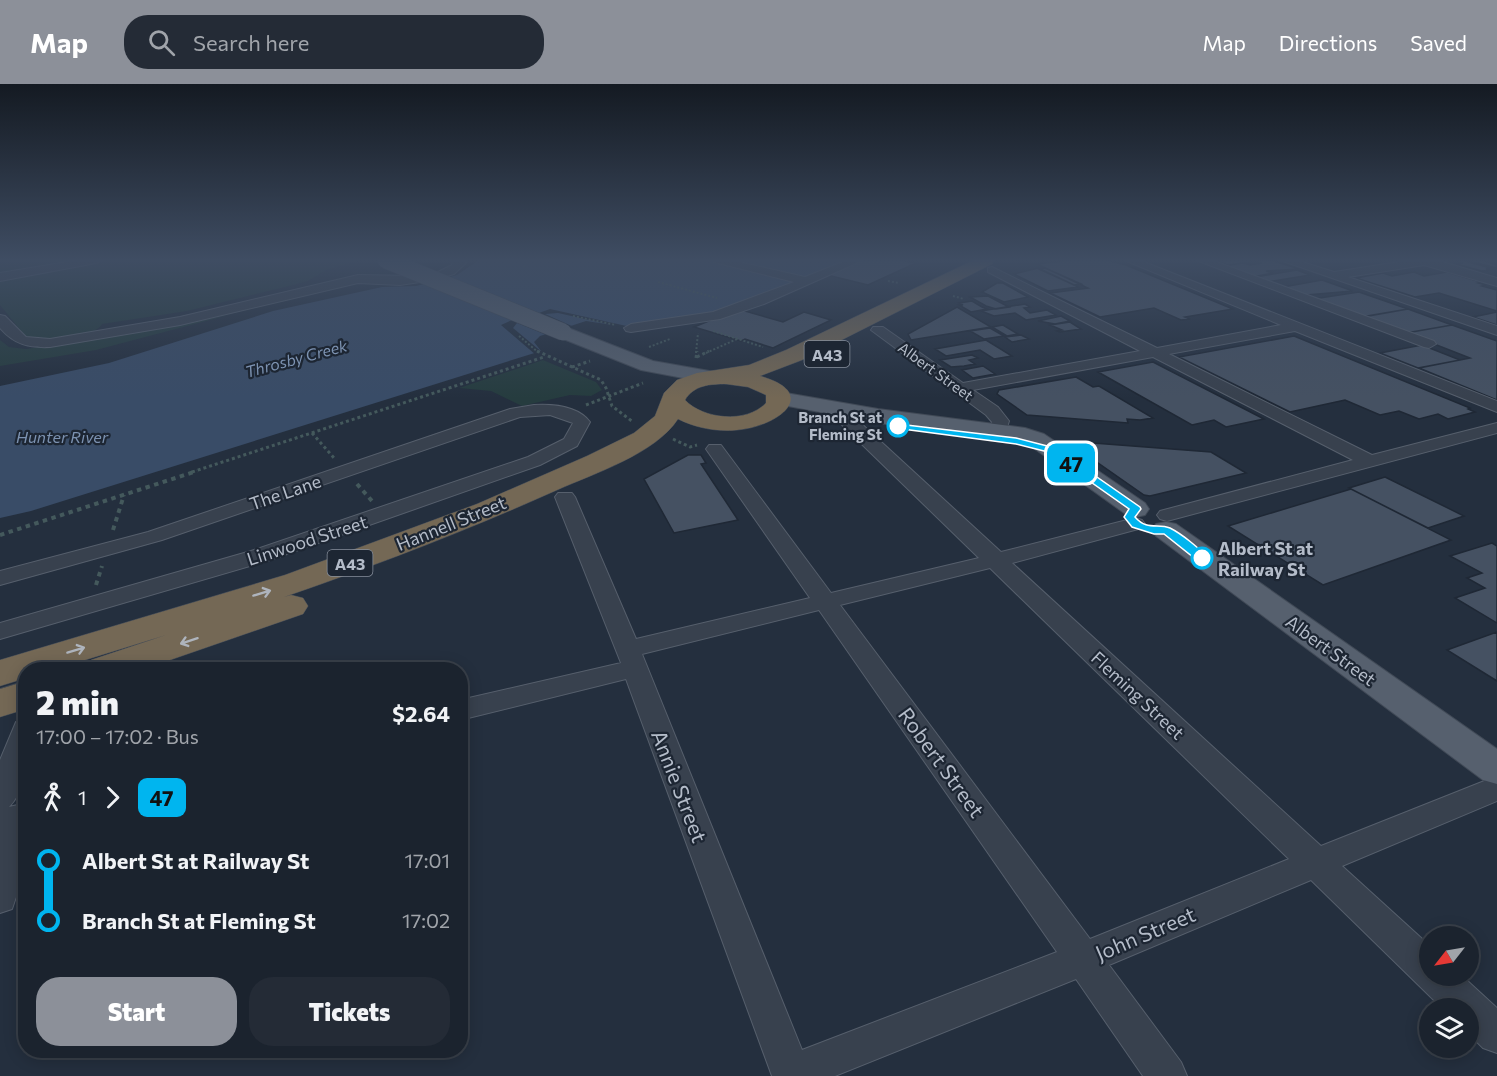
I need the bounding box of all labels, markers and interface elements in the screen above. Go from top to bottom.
search box [124,15,544,69]
text: Map [30,25,88,59]
icon: search [145,26,178,59]
text: Search here [193,29,309,56]
text: Map [1203,30,1246,55]
text: Directions [1279,30,1377,55]
text: Saved [1410,30,1467,55]
water label: Throsby Creek [243,335,350,381]
street label: Albert Street [895,338,977,404]
road number: A43 [804,341,850,367]
place label: Branch St at Fleming St [798,408,882,443]
marker: Branch St at Fleming St [887,415,909,437]
water label: Hunter River [16,427,109,446]
line badge: 47 [1044,444,1098,482]
text: 47 [1059,451,1083,476]
street label: The Lane [246,469,324,515]
street label: Hannell Street [393,491,509,555]
street label: Linwood Street [244,510,370,570]
place label: Albert St at Railway St [1218,537,1314,580]
marker: Albert St at Railway St [1191,547,1213,569]
road number: A43 [328,550,372,576]
one-way arrow [252,586,271,597]
street label: Albert Street [1282,610,1380,690]
one-way arrow [180,636,199,647]
one-way arrow [66,644,85,655]
street label: Fleming Street [1087,646,1189,744]
text: 2 min [36,681,119,722]
text: $2.64 [392,700,450,727]
street label: Robert Street [894,702,990,822]
text: 17:00 – 17:02 · Bus [36,724,199,748]
street label: Annie Street [647,726,713,846]
icon: walk [36,781,69,814]
icon: forward [96,781,129,814]
text: 1 [78,785,87,809]
text: 47 [150,785,174,810]
text: Albert St at Railway St [82,847,309,874]
text: 17:01 [405,848,450,872]
street label: John Street [1091,901,1199,965]
text: Branch St at Fleming St [82,907,316,934]
text: 17:02 [402,908,450,932]
north arrow [1419,926,1479,986]
map controls [1419,926,1479,1058]
button: Start [36,977,237,1046]
button: Tickets [249,977,450,1046]
button: layers [1419,998,1479,1058]

